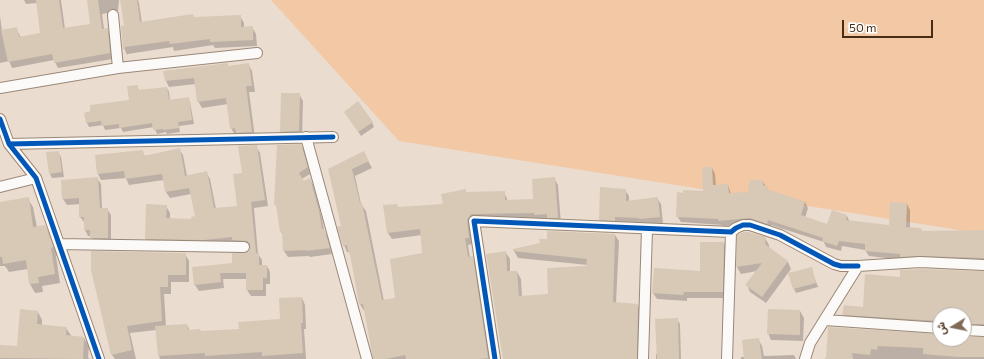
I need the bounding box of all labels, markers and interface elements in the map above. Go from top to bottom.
scale bar [844,12,935,38]
text: 50 m [849,20,877,34]
north arrow [932,307,972,347]
text: ش [933,321,948,337]

